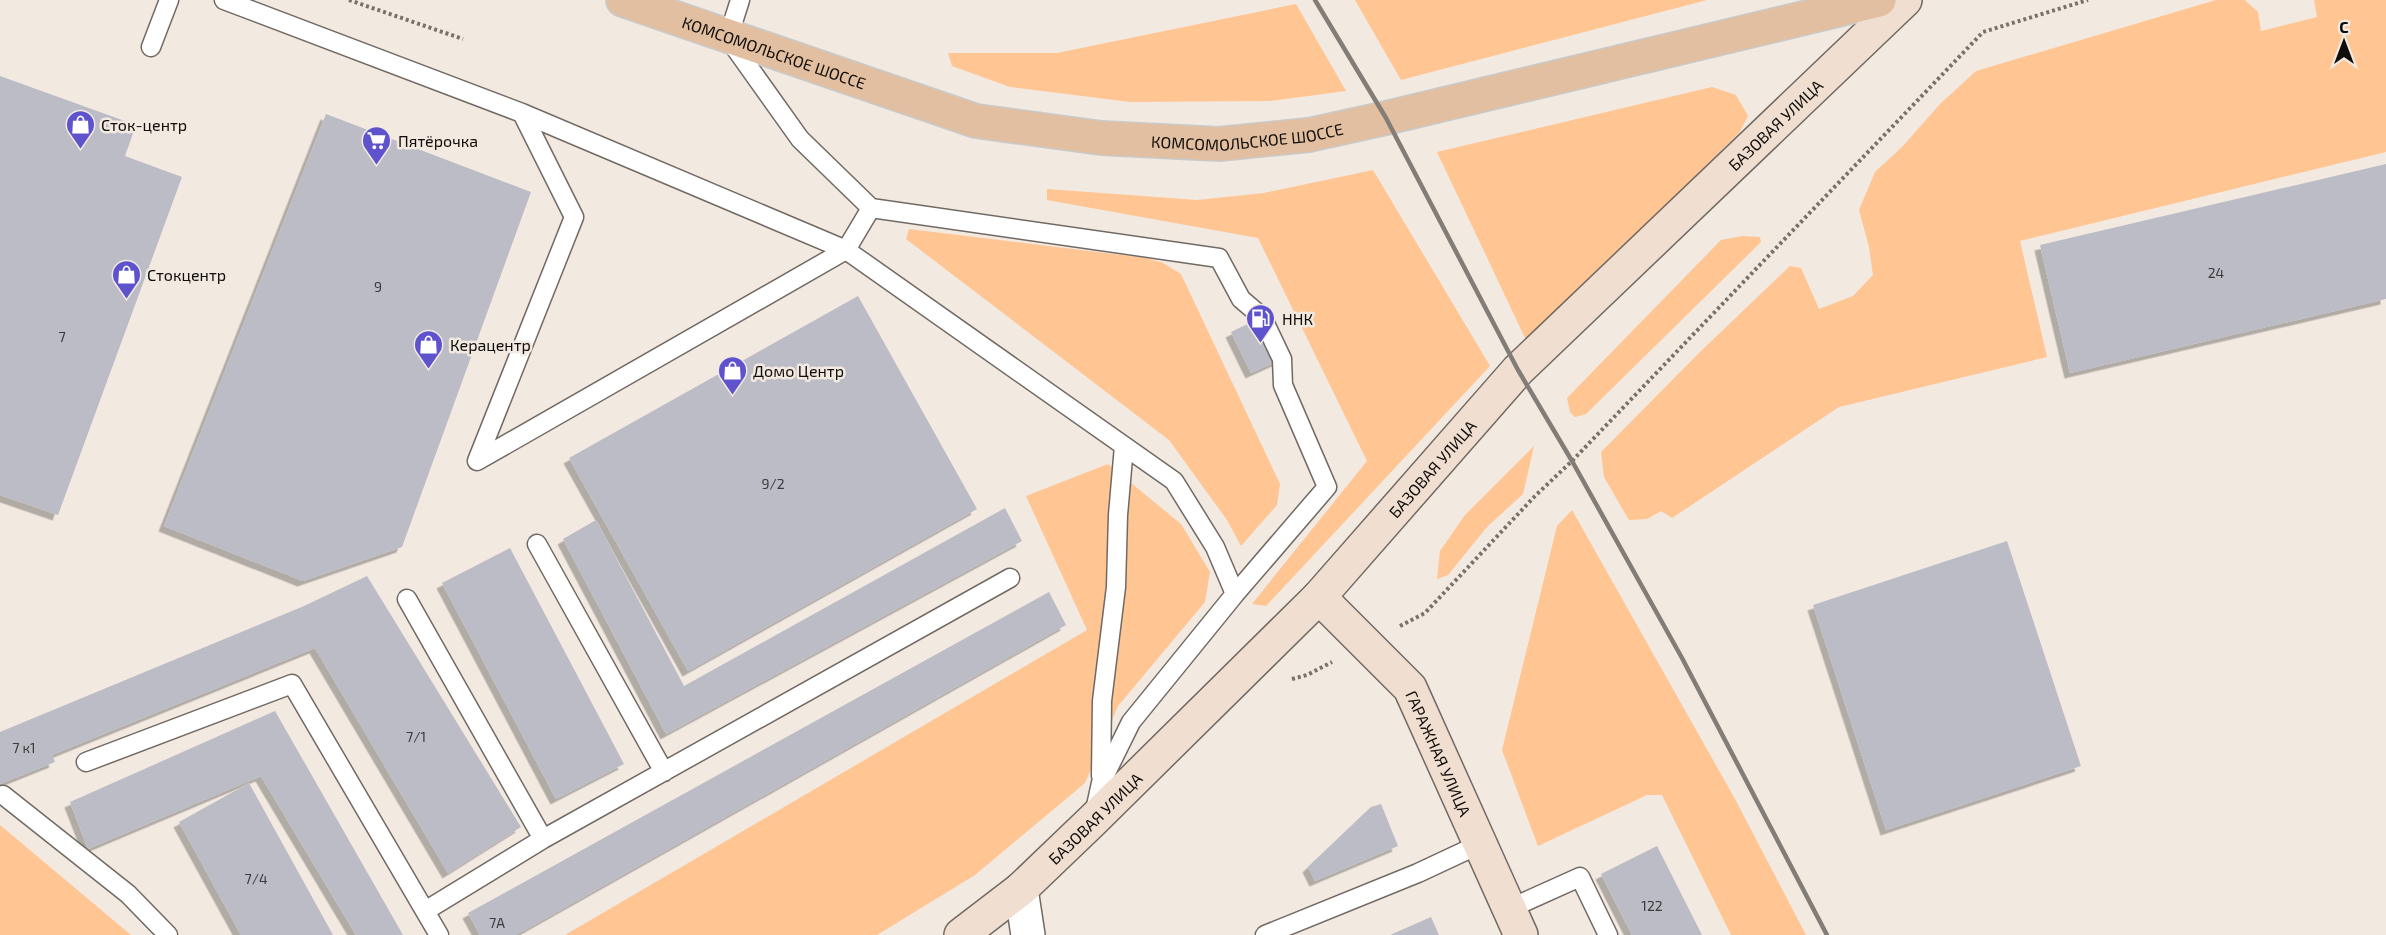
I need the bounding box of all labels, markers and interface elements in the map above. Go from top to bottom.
street label: КОМСОМОЛЬСКОЕ ШОССЕ [680,12,869,92]
north arrow [2314,12,2374,72]
text: С [2339,17,2349,36]
street label: БАЗОВАЯ УЛИЦА [1724,75,1826,174]
shop icon: Cток-центр [64,108,96,150]
place label: Cток-центр [101,115,187,134]
street label: КОМСОМОЛЬСКОЕ ШОССЕ [1151,118,1345,153]
supermarket icon: Пятёрочка [361,124,393,166]
place label: Пятёрочка [398,131,478,150]
shop icon: Стокцентр [110,258,142,300]
house number: 24 [2208,264,2224,281]
place label: Стокцентр [147,265,226,284]
house number: 9 [374,278,382,295]
fuel station icon: ННК [1245,302,1277,344]
place label: ННК [1282,309,1313,328]
house number: 7 [58,328,66,345]
shop icon: Керацентр [413,328,445,370]
place label: Керацентр [450,335,531,354]
shop icon: Домо Центр [716,354,748,396]
place label: Домо Центр [753,361,844,380]
street label: БАЗОВАЯ УЛИЦА [1384,416,1480,521]
house number: 9/2 [761,475,785,492]
street label: ГАРАЖНАЯ УЛИЦА [1403,687,1476,819]
house number: 7/1 [406,728,426,745]
house number: 7 к1 [12,739,36,756]
street label: БАЗОВАЯ УЛИЦА [1044,768,1145,868]
house number: 7/4 [244,870,268,887]
house number: 122 [1641,897,1663,914]
house number: 7А [489,914,505,931]

